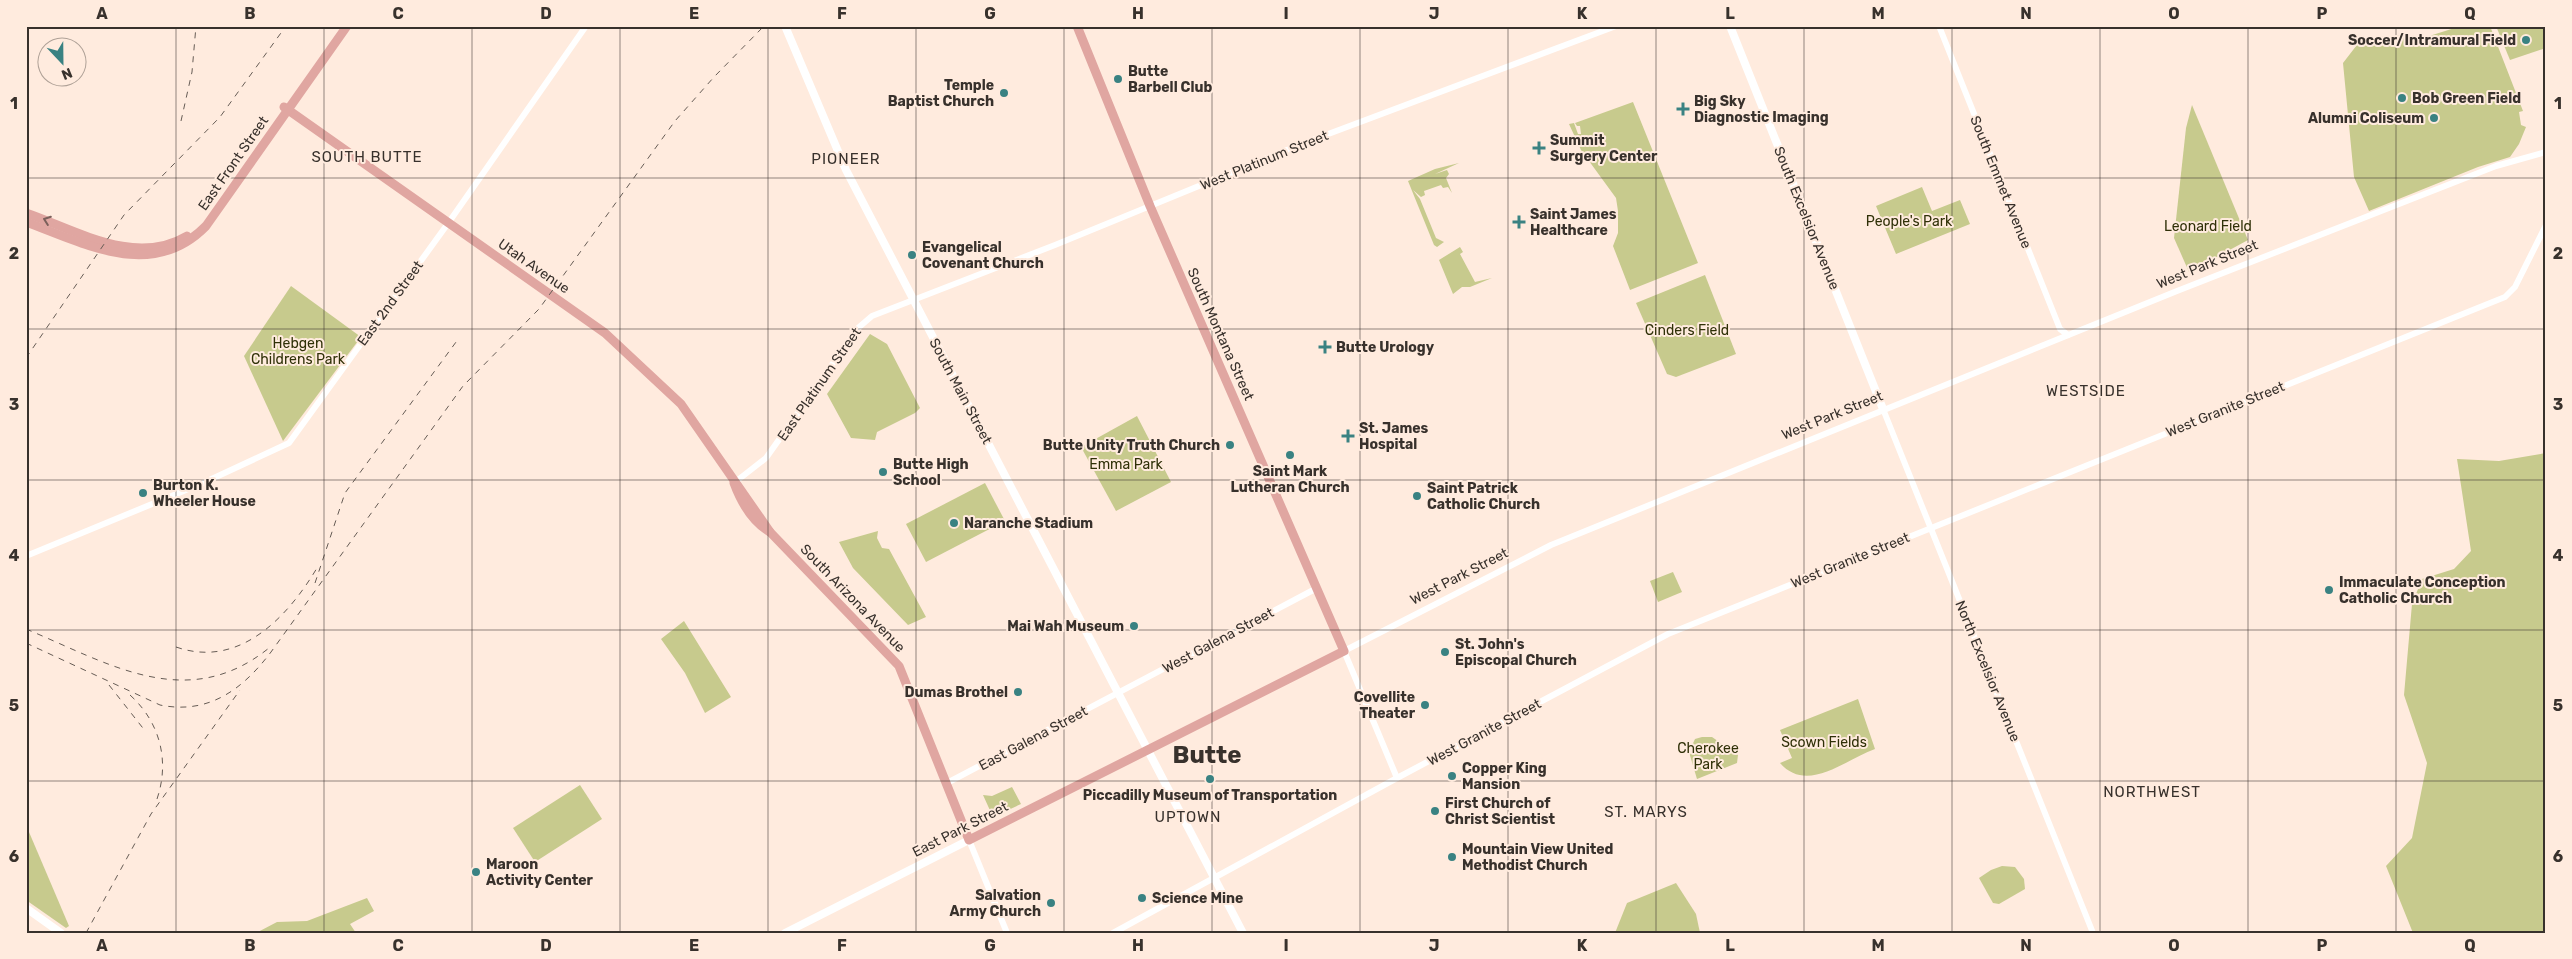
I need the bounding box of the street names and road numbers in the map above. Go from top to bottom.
street label: East Front Street [195,112,273,214]
street label: South Emmet Avenue [1966,113,2035,251]
street label: West Platinum Street [1197,127,1331,194]
street label: South Excelsior Avenue [1770,144,1843,292]
street label: Utah Avenue [495,235,573,297]
street label: West Park Street [2154,236,2261,293]
street label: East 2nd Street [354,257,427,349]
street label: South Montana Street [1184,265,1258,404]
street label: East Platinum Street [774,324,865,444]
street label: South Main Street [926,335,996,447]
street label: West Granite Street [2163,378,2287,441]
street label: West Park Street [1779,387,1886,444]
street label: West Granite Street [1788,529,1912,592]
street label: South Arizona Avenue [797,541,909,656]
street label: West Park Street [1407,544,1512,608]
street label: North Excelsior Avenue [1951,598,2024,745]
street label: West Galena Street [1160,604,1277,677]
street label: West Granite Street [1424,695,1544,770]
street label: East Galena Street [976,702,1091,774]
street label: East Park Street [910,798,1011,861]

